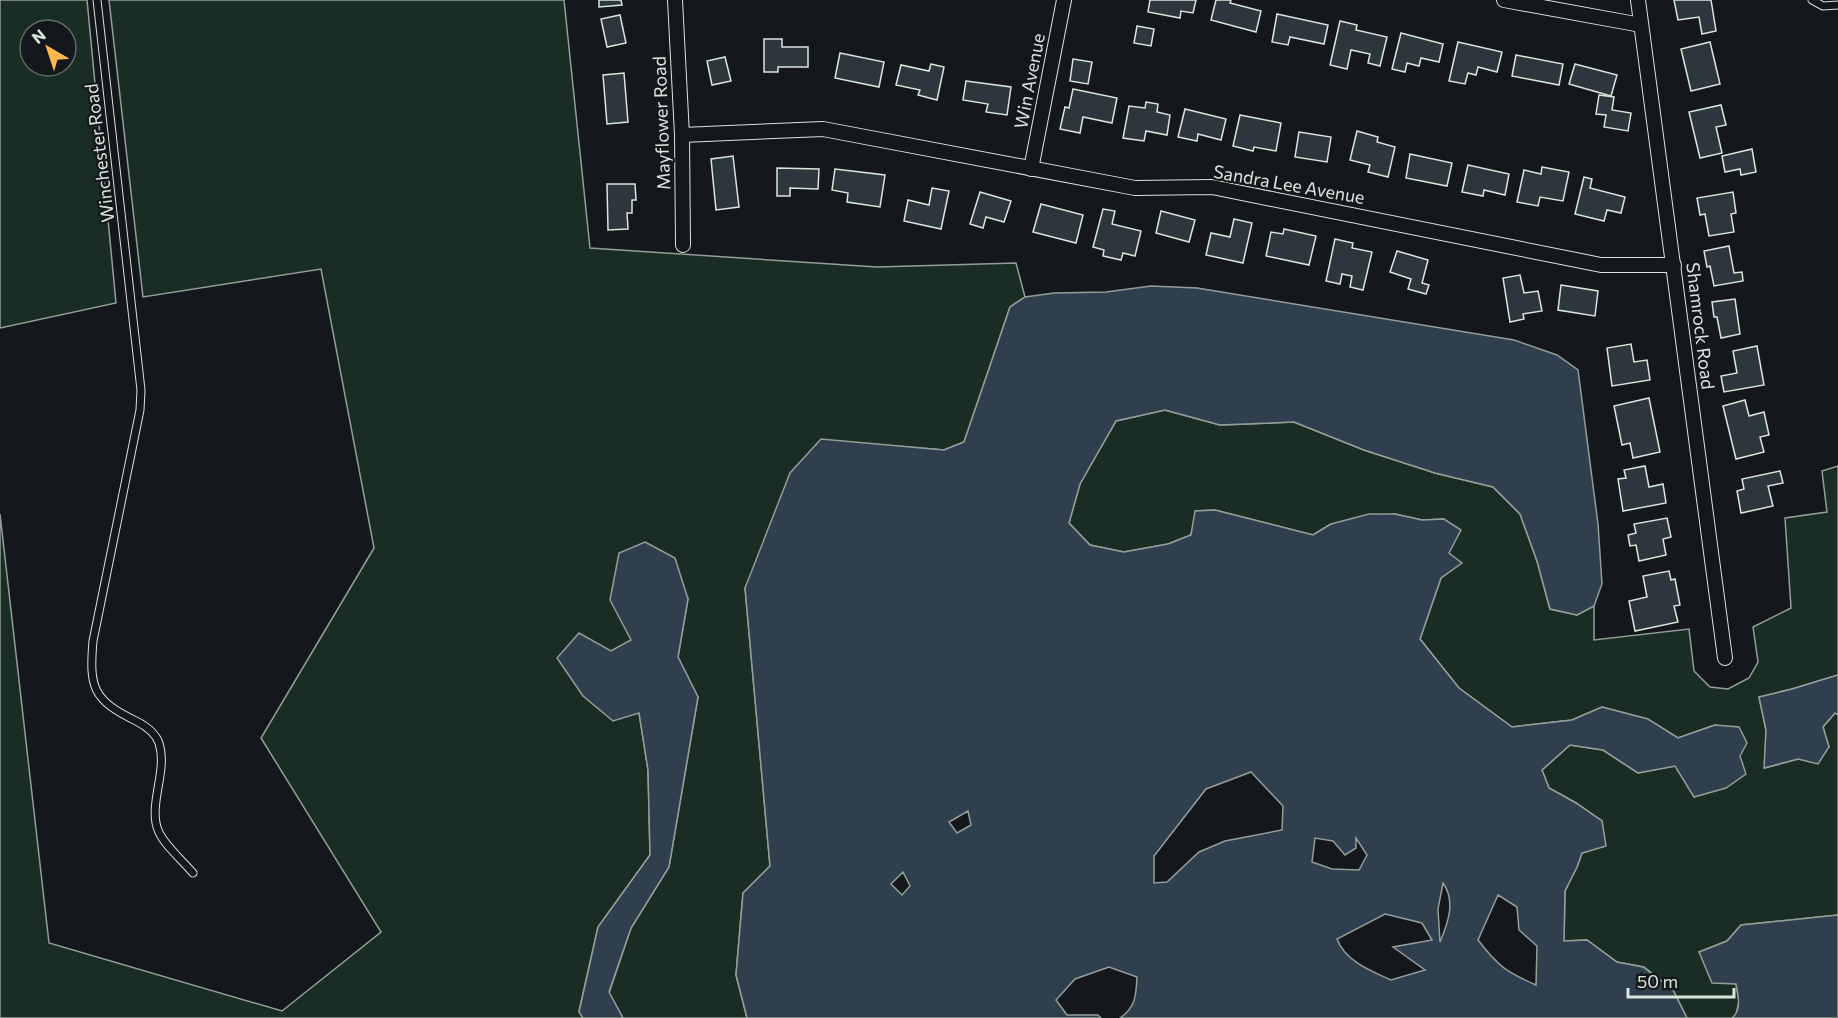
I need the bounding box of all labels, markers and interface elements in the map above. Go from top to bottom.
north arrow [18,18,78,78]
text: N [28,25,49,47]
street label: Win Avenue [1009,31,1049,130]
street label: Mayflower Road [648,56,674,190]
street label: Winchester Road [80,83,118,224]
street label: Sandra Lee Avenue [1212,160,1367,208]
street label: Shamrock Road [1682,261,1720,391]
scale bar [1628,961,1734,999]
text: 50 m [1637,970,1678,992]

